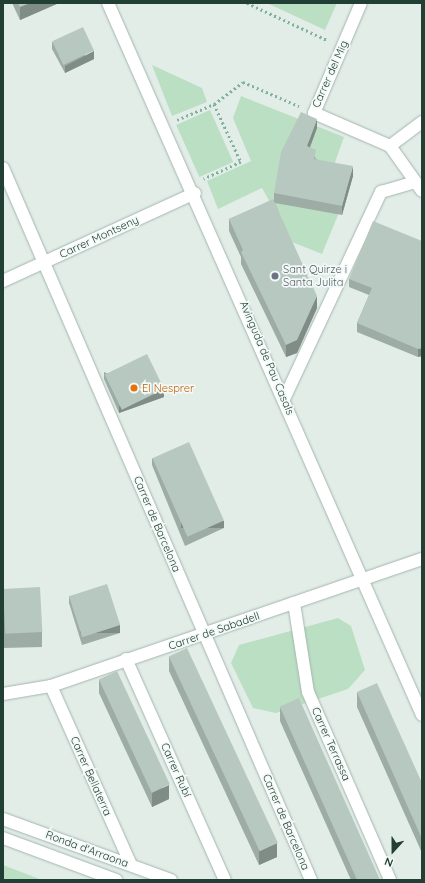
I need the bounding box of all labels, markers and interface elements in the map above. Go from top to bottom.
street label: Carrer del Mig [309,38,351,110]
street label: Carrer Montseny [57,213,141,261]
place label: Sant Quirze i Santa Julita [283,263,347,289]
marker: Sant Quirze i Santa Julita [270,271,280,281]
street label: Avinguda de Pau Casals [237,299,297,417]
place label: El Nesprer [142,381,194,395]
marker: El Nesprer [129,383,139,393]
street label: Carrer de Barcelona [131,474,183,574]
street label: Carrer de Sabadell [167,609,261,653]
street label: Carrer Terrassa [309,705,353,783]
street label: Carrer Bellaterra [68,734,114,818]
street label: Carrer Rubí [158,741,194,799]
street label: Carrer de Barcelona [260,772,312,872]
street label: Ronda d'Arraona [44,828,130,870]
north arrow [373,831,413,871]
text: N [382,854,395,870]

